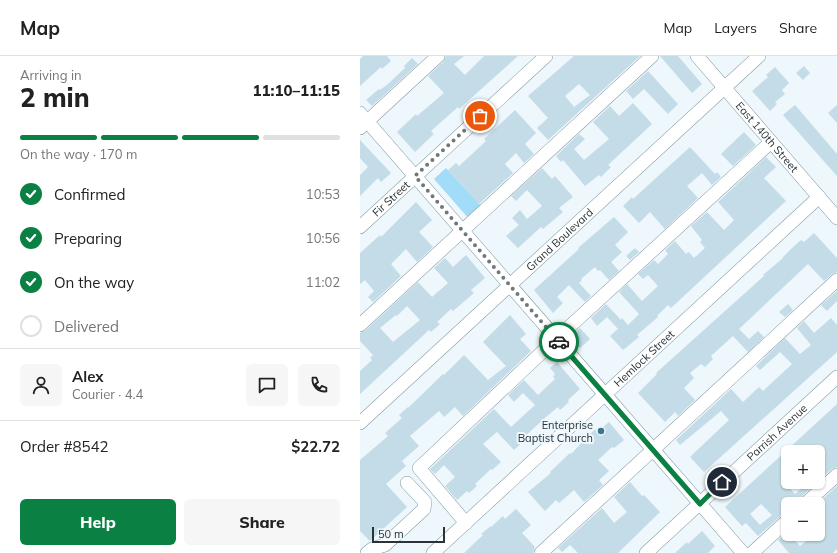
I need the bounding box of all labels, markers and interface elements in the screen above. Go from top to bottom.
text: Map [20,16,60,40]
text: Map [663,19,692,37]
text: Layers [714,19,757,37]
text: Share [779,19,817,37]
text: Arriving in [20,67,82,83]
text: 2 min [20,81,90,114]
text: 11:10–11:15 [253,81,340,100]
pin [463,99,497,133]
street label: East 140th Street [733,99,801,175]
icon: bag [469,105,491,127]
text: On the way · 170 m [20,146,137,162]
street label: Fir Street [369,178,413,219]
icon: check [20,183,42,205]
text: Confirmed [54,185,125,204]
text: 10:53 [306,186,340,202]
street label: Grand Boulevard [523,205,596,274]
icon: check [20,227,42,249]
text: Preparing [54,229,122,248]
text: 10:56 [306,230,340,246]
icon: check [20,271,42,293]
text: On the way [54,273,134,292]
text: 11:02 [306,274,340,290]
text: Delivered [54,317,119,336]
courier [539,322,579,362]
street label: Hemlock Street [611,327,677,390]
icon: car [548,331,570,353]
button: person [20,364,62,406]
button: chat [246,364,288,406]
button: phone [298,364,340,406]
text: Alex [72,367,104,386]
text: Courier · 4.4 [72,386,143,402]
street label: Parrish Avenue [744,401,810,464]
place label: Enterprise Baptist Church [518,418,593,445]
marker: Enterprise Baptist Church [596,426,606,436]
text: Order #8542 [20,437,108,456]
text: $22.72 [291,437,340,456]
map controls [781,445,825,541]
button: + [781,445,825,489]
pin [705,465,739,499]
icon: home [711,471,733,493]
button: − [781,497,825,541]
button: Help [20,499,176,545]
button: Share [184,499,340,545]
scale bar [372,525,445,544]
text: 50 m [378,527,404,541]

